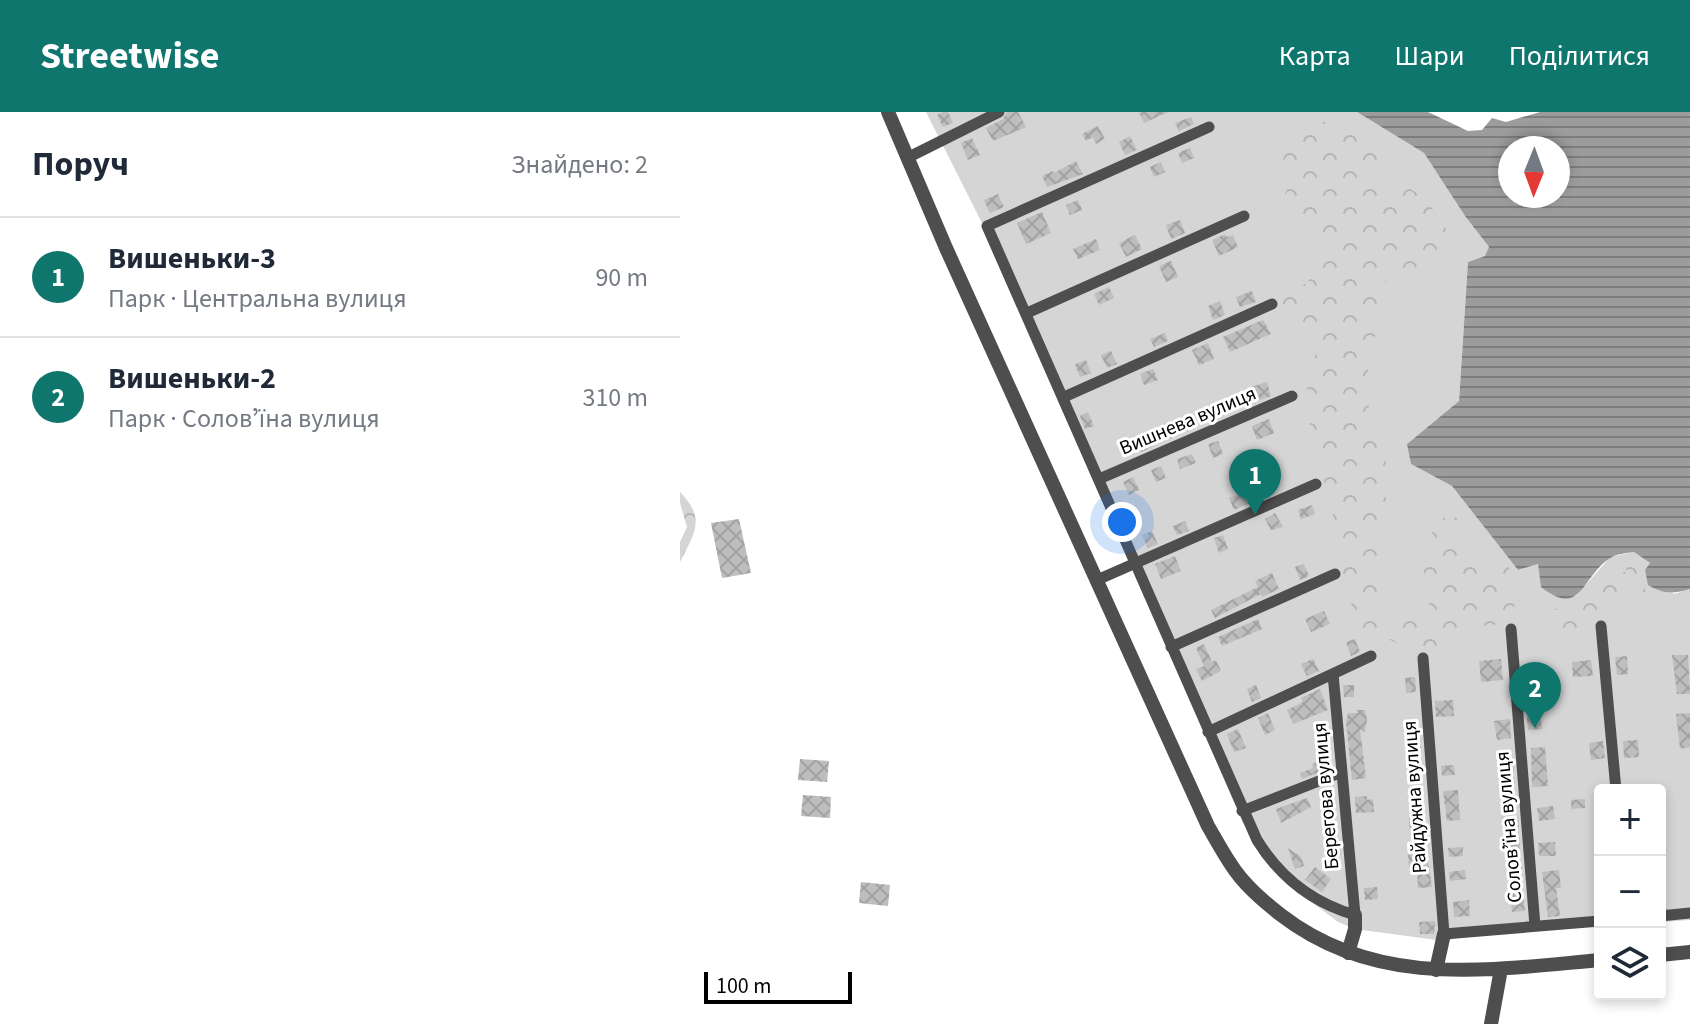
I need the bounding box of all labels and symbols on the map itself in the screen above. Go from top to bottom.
north arrow [1498,136,1570,208]
street label: Вишнева вулиця [1115,380,1261,462]
pin: 1 [1229,449,1281,515]
your location [1102,502,1142,542]
pin: 2 [1509,662,1561,728]
street label: Райдужна вулиця [1396,720,1434,874]
street label: Берегова вулиця [1306,721,1346,871]
street label: Соловʼїна вулиця [1488,750,1530,904]
scale bar [704,968,852,1004]

